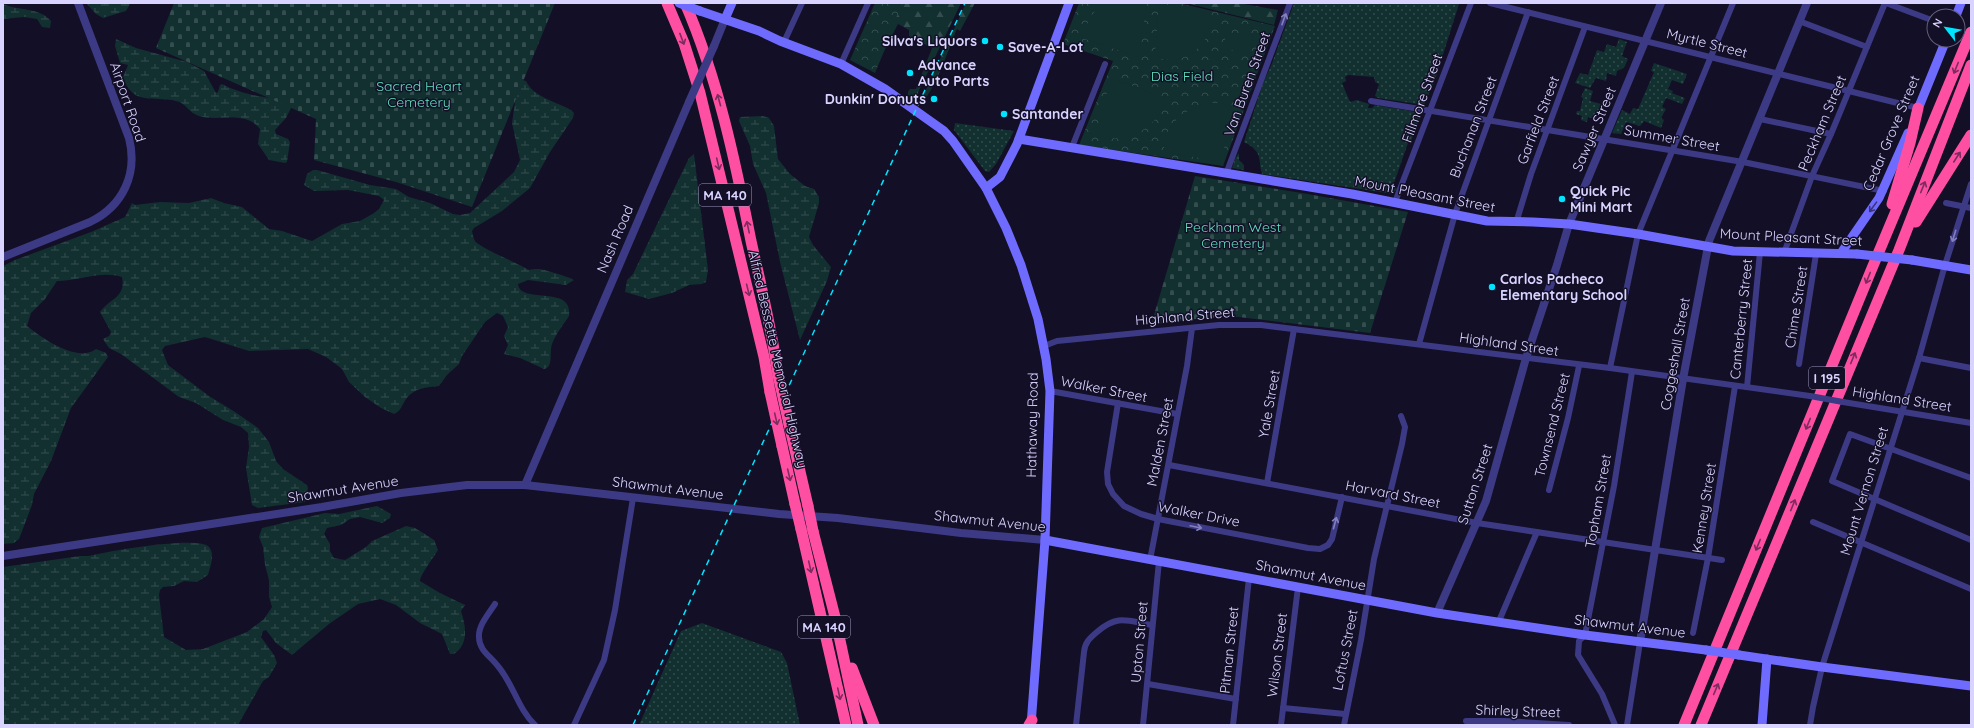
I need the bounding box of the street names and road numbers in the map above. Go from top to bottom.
street label: Myrtle Street [1665,24,1750,62]
street label: Van Buren Street [1220,29,1274,139]
street label: Fillmore Street [1398,51,1447,145]
street label: Airport Road [106,60,150,144]
street label: Peckham Street [1794,72,1850,173]
street label: Cedar Grove Street [1859,72,1924,193]
street label: Buchanan Street [1445,73,1501,180]
street label: Garfield Street [1513,73,1563,167]
street label: Sawyer Street [1568,84,1620,174]
street label: Summer Street [1623,121,1721,155]
street label: Mount Pleasant Street [1353,172,1497,216]
road number: MA 140 [699,184,751,206]
street label: Nash Road [593,202,637,276]
street label: Mount Pleasant Street [1719,224,1863,250]
street label: Alfred Bessette Memorial Highway [744,248,812,470]
street label: Canterberry Street [1726,258,1756,380]
street label: Chime Street [1781,264,1811,349]
street label: Coggeshall Street [1656,296,1694,412]
street label: Highland Street [1134,303,1236,329]
street label: Highland Street [1458,328,1560,360]
road number: I 195 [1809,367,1845,389]
street label: Yale Street [1254,368,1284,440]
street label: Townsend Street [1530,371,1574,479]
street label: Hathaway Road [1022,372,1042,478]
street label: Walker Street [1059,372,1149,406]
street label: Highland Street [1851,382,1953,416]
street label: Malden Street [1143,396,1177,488]
street label: Mount Vernon Street [1836,424,1892,558]
street label: Sutton Street [1453,441,1497,527]
street label: Topham Street [1581,452,1615,549]
street label: Kenney Street [1688,461,1720,554]
street label: Shawmut Avenue [286,471,400,507]
street label: Shawmut Avenue [611,472,725,504]
street label: Harvard Street [1344,476,1442,512]
street label: Walker Drive [1156,497,1242,531]
street label: Shawmut Avenue [933,506,1047,536]
street label: Shawmut Avenue [1254,555,1368,595]
street label: Upton Street [1126,600,1152,684]
street label: Pitman Street [1215,605,1243,694]
street label: Loftus Street [1328,608,1362,692]
street label: Shawmut Avenue [1573,610,1687,642]
street label: Wilson Street [1263,612,1291,698]
road number: MA 140 [798,616,850,638]
street label: Shirley Street [1475,701,1561,721]

